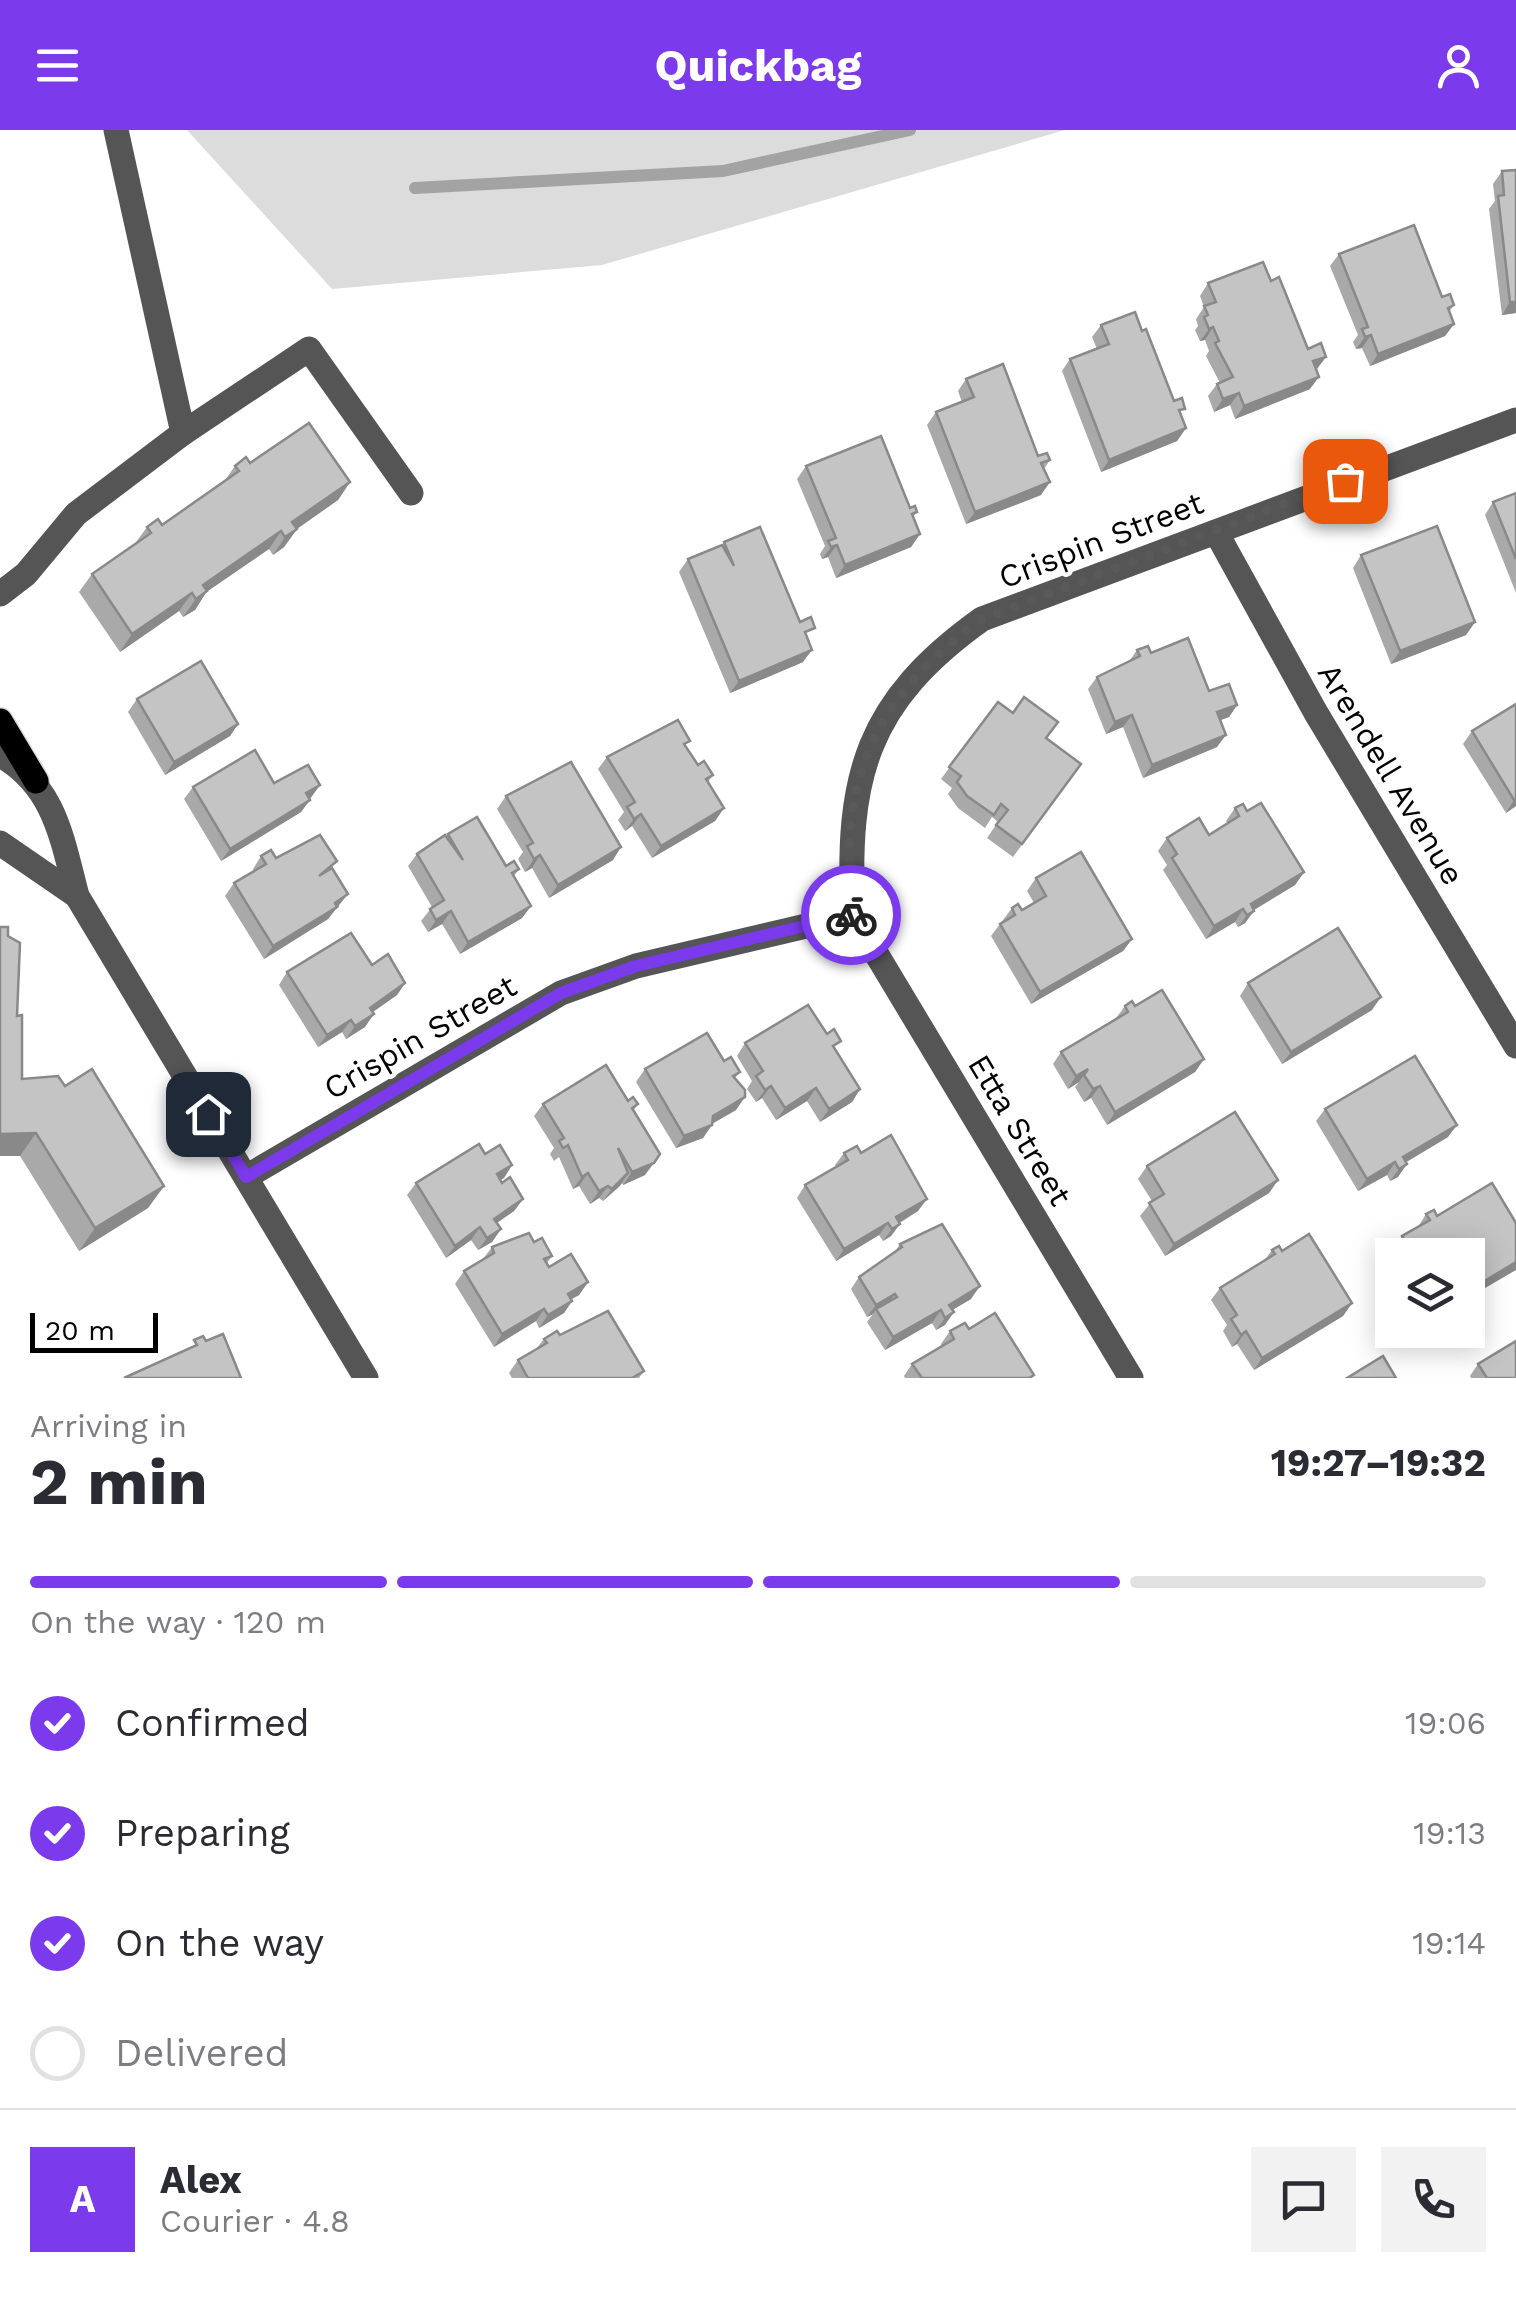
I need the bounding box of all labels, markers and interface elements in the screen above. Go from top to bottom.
icon: menu [30,38,85,93]
icon: person [1431,38,1486,93]
text: Quickbag [654,39,862,92]
pin [1303,439,1388,524]
icon: bag [1318,454,1373,509]
street label: Crispin Street [993,484,1209,596]
street label: Arendell Avenue [1310,656,1472,892]
courier [801,865,901,965]
icon: bike [824,888,879,943]
street label: Crispin Street [317,967,523,1107]
street label: Etta Street [960,1048,1080,1212]
pin [166,1072,251,1157]
icon: home [181,1087,236,1142]
map controls [1375,1238,1485,1348]
button: layers [1375,1238,1485,1348]
scale bar [30,1308,158,1352]
text: 20 m [45,1314,115,1347]
text: Arriving in [30,1407,187,1445]
text: 19:27–19:32 [1271,1441,1486,1485]
text: 2 min [30,1444,208,1520]
text: On the way · 120 m [30,1603,326,1641]
icon: check [30,1696,85,1751]
text: Confirmed [115,1701,310,1745]
text: 19:06 [1405,1704,1486,1742]
icon: check [30,1806,85,1861]
text: Preparing [115,1811,290,1855]
text: 19:13 [1413,1814,1486,1852]
icon: check [30,1916,85,1971]
text: On the way [115,1921,324,1965]
text: 19:14 [1412,1924,1486,1962]
text: Delivered [115,2031,288,2075]
button: chat [1251,2147,1356,2252]
button: phone [1381,2147,1486,2252]
text: Alex [160,2158,242,2202]
text: A [70,2177,95,2221]
text: Courier · 4.8 [160,2202,350,2240]

